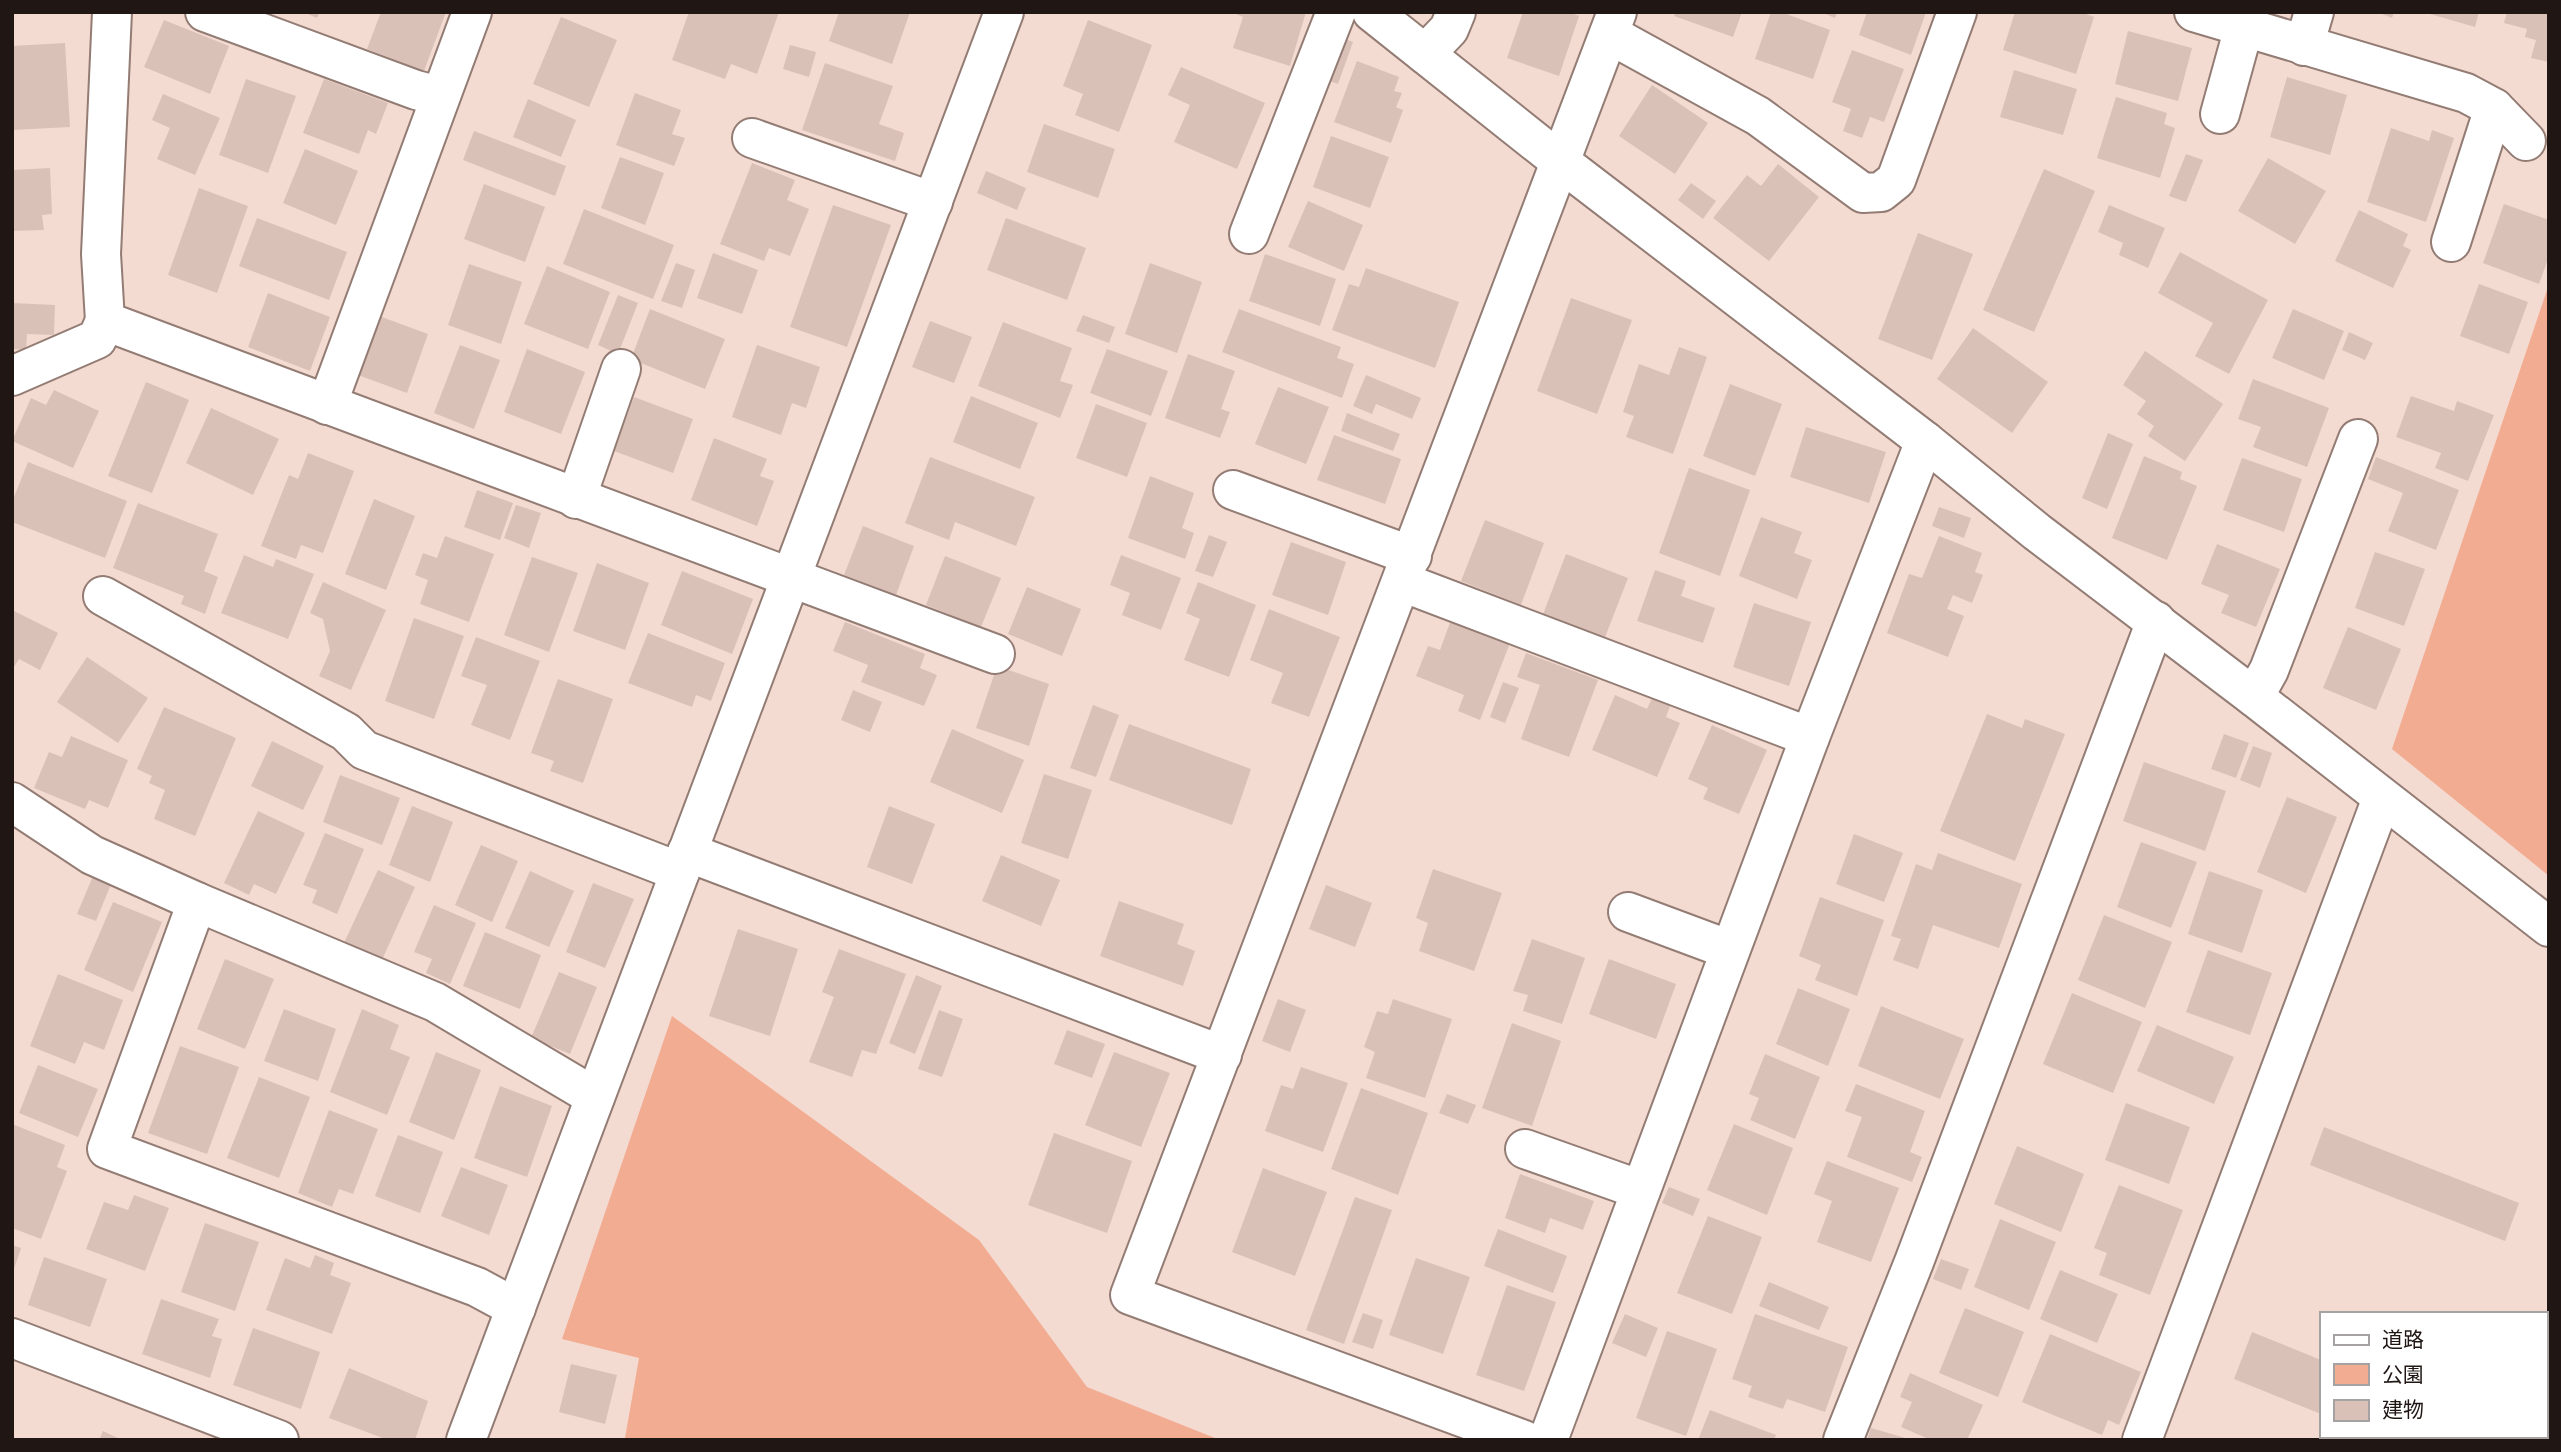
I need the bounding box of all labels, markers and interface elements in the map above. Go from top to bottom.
legend [2320,1312,2547,1438]
text: 道路 [2382,1327,2424,1352]
text: 公園 [2382,1362,2424,1387]
text: 建物 [2382,1397,2424,1422]

